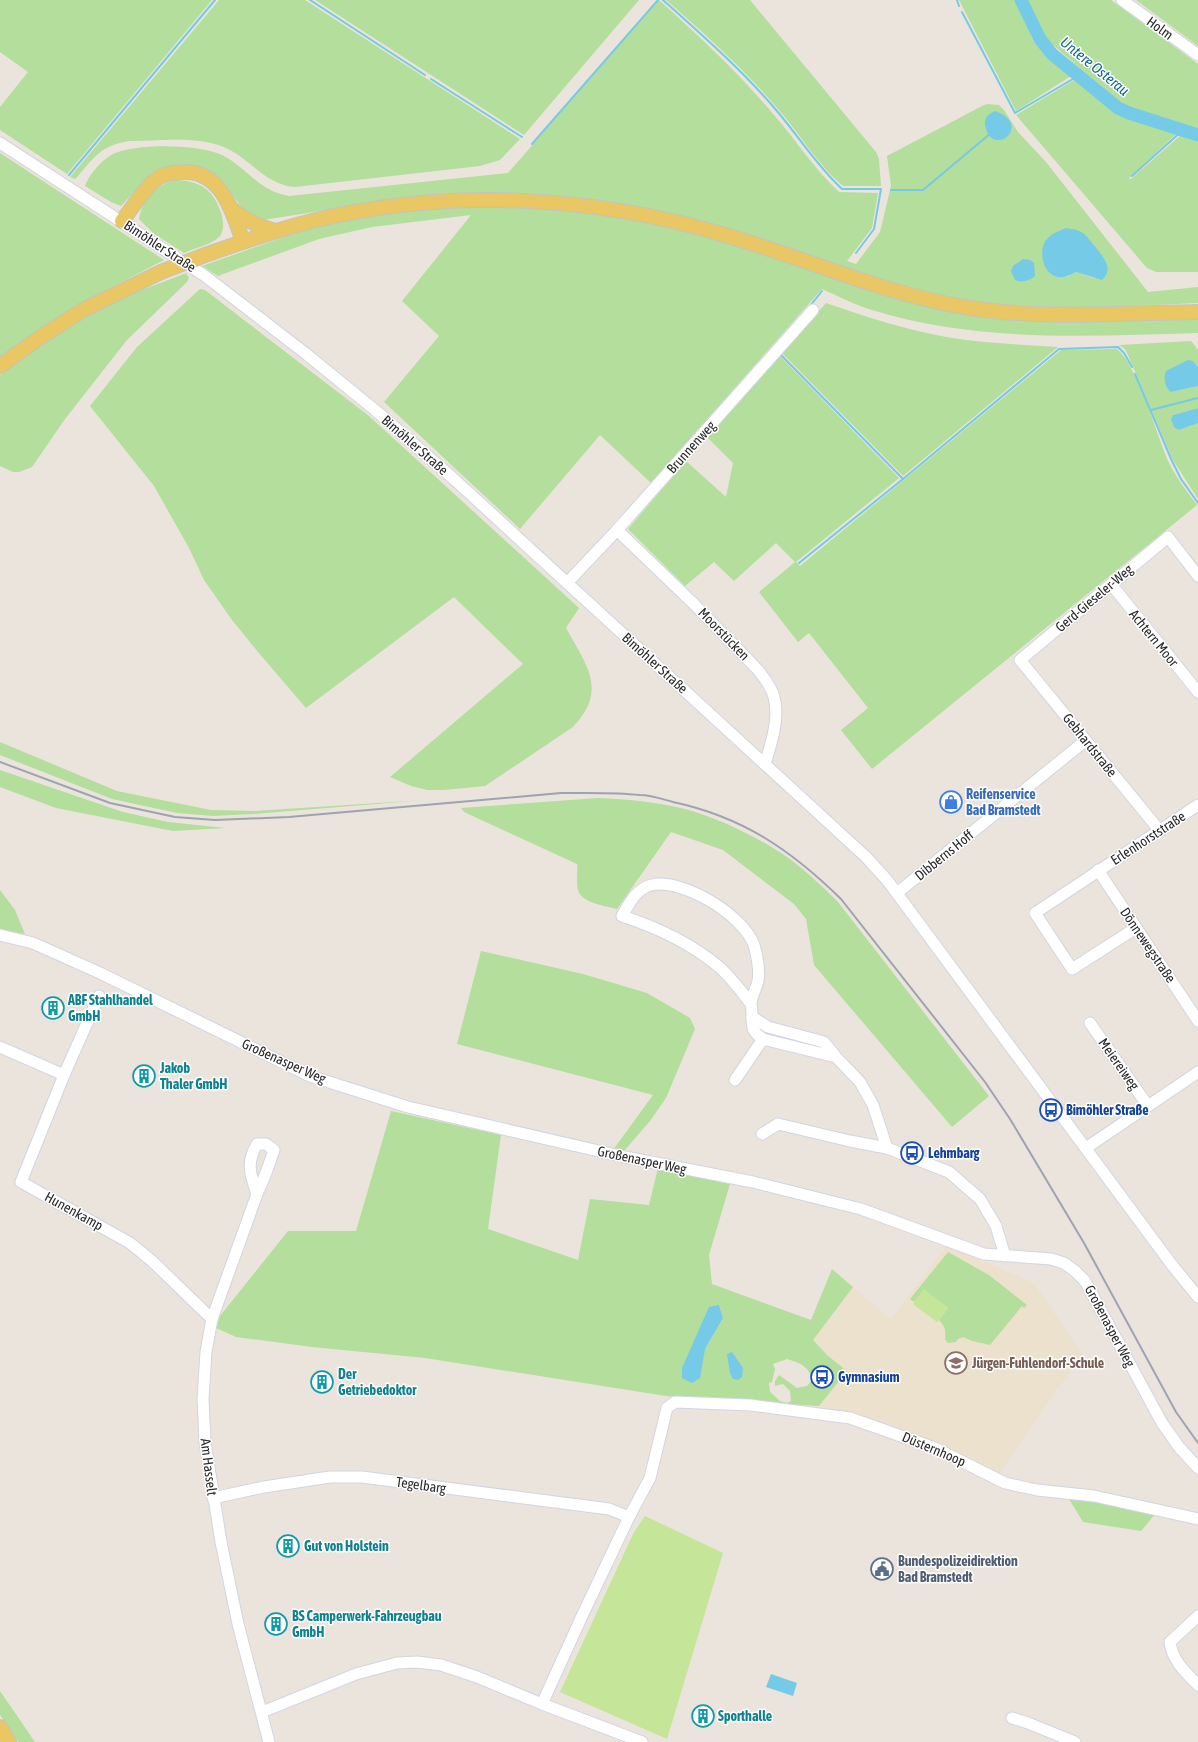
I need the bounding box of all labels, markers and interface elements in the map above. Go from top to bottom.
street label: Holm [1144,13,1176,43]
water label: Untere Osterau [1057,33,1133,99]
street label: Bimöhler Straße [121,217,199,275]
street label: Bimöhler Straße [379,412,451,478]
street label: Brunnenweg [663,418,719,476]
street label: Gerd-Gieseler-Weg [1052,561,1136,635]
street label: Moorstücken [695,604,753,664]
street label: Achtern Moor [1126,606,1182,670]
street label: Bimöhler Straße [619,629,691,697]
street label: Gebhardstraße [1060,710,1120,780]
place label: Reifenservice Bad Bramstedt [966,786,1041,818]
shop icon: Reifenservice Bad Bramstedt [938,789,964,815]
street label: Erlenhorststraße [1108,808,1188,868]
street label: Dibberns Hoff [911,826,977,883]
street label: Dönnewegstraße [1117,904,1179,986]
place label: ABF Stahlhandel GmbH [67,992,153,1024]
building icon: ABF Stahlhandel GmbH [40,995,66,1021]
street label: Großenasper Weg [239,1035,329,1087]
street label: Meiereiweg [1095,1035,1143,1093]
place label: Jakob Thaler GmbH [159,1060,227,1092]
building icon: Jakob Thaler GmbH [131,1063,157,1089]
bus stop icon: Bimöhler Straße [1038,1097,1064,1123]
place label: Bimöhler Straße [1066,1102,1149,1118]
bus stop icon: Lehmbarg [899,1140,925,1166]
street label: Großenasper Weg [596,1143,688,1177]
place label: Lehmbarg [928,1145,980,1161]
street label: Hunenkamp [42,1188,106,1234]
street label: Großenasper Weg [1082,1282,1138,1370]
school or university icon: Jürgen-Fuhlendorf-Schule [943,1350,969,1376]
place label: Jürgen-Fuhlendorf-Schule [971,1355,1104,1371]
bus stop icon: Gymnasium [809,1364,835,1390]
place label: Der Getriebedoktor [338,1366,417,1398]
building icon: Der Getriebedoktor [309,1369,335,1395]
place label: Gymnasium [838,1369,900,1385]
street label: Düsternhoop [900,1428,968,1470]
street label: Am Hasselt [198,1437,220,1497]
street label: Tegelbarg [395,1474,447,1496]
building icon: Gut von Holstein [275,1533,301,1559]
place label: Gut von Holstein [304,1538,389,1554]
place label: Bundespolizeidirektion Bad Bramstedt [898,1553,1018,1585]
public building icon: Bundespolizeidirektion Bad Bramstedt [869,1556,895,1582]
place label: BS Camperwerk-Fahrzeugbau GmbH [292,1608,442,1640]
building icon: BS Camperwerk-Fahrzeugbau GmbH [263,1611,289,1637]
building icon: Sporthalle [690,1703,716,1729]
place label: Sporthalle [718,1708,772,1724]

